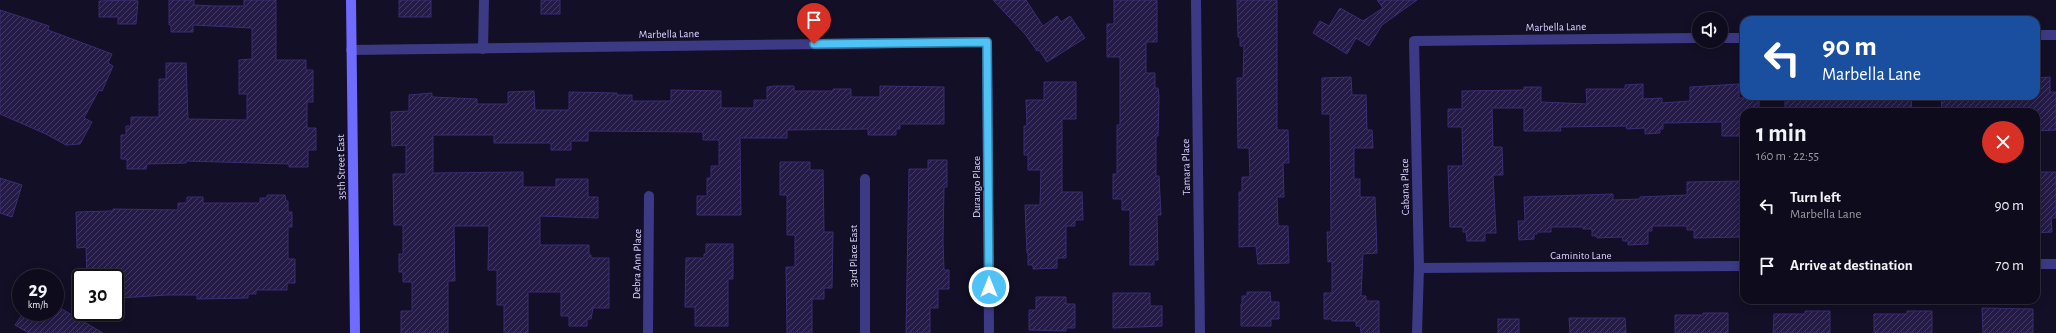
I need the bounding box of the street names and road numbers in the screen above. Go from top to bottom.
street label: Marbella Lane [1526,21,1586,33]
street label: Marbella Lane [639,28,699,40]
street label: 35th Street East [335,134,347,200]
street label: Tamara Place [1180,139,1192,195]
street label: Durango Place [971,156,982,218]
street label: Cabana Place [1399,158,1411,216]
street label: 33rd Place East [848,224,859,287]
street label: Debra Ann Place [631,229,643,299]
street label: Caminito Lane [1550,250,1612,261]

